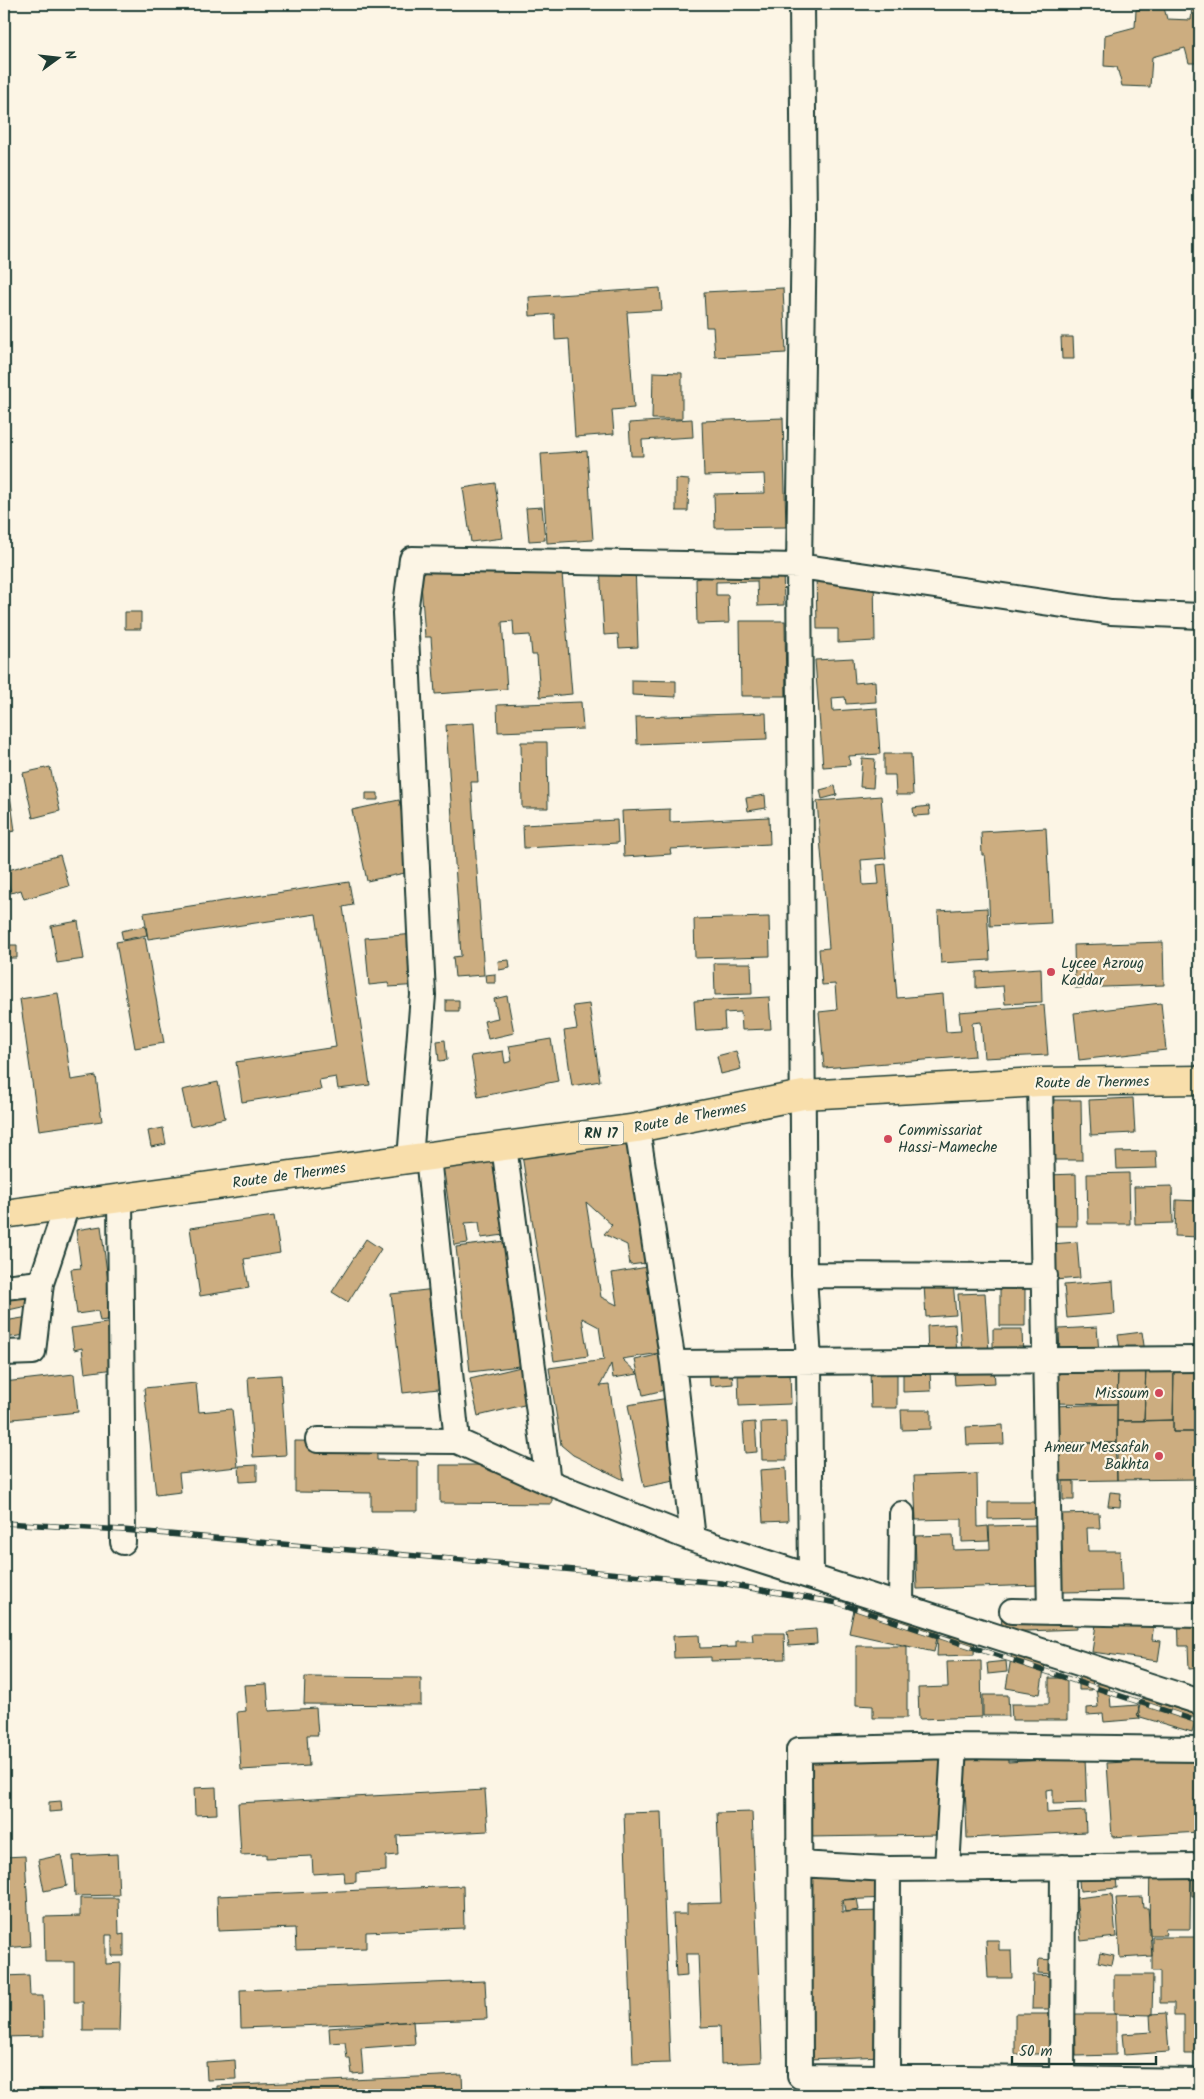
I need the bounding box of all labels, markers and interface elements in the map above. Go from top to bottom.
north arrow [32,32,82,82]
text: N [58,48,81,62]
place label: Lycee Azroug Kaddar [1061,952,1144,993]
marker: Lycee Azroug Kaddar [1045,966,1057,978]
street label: Route de Thermes [1035,1070,1150,1096]
street label: Route de Thermes [632,1095,749,1141]
place label: Commissariat Hassi-Mameche [898,1119,998,1160]
road number: RN 17 [578,1122,624,1144]
marker: Commissariat Hassi-Mameche [882,1133,894,1145]
street label: Route de Thermes [231,1156,348,1196]
place label: Missoum [1095,1382,1149,1406]
marker: Missoum [1153,1387,1165,1399]
place label: Ameur Messafah Bakhta [1044,1436,1149,1477]
marker: Ameur Messafah Bakhta [1153,1450,1165,1462]
scale bar [1012,2034,1155,2066]
text: 50 m [1019,2040,1053,2064]

